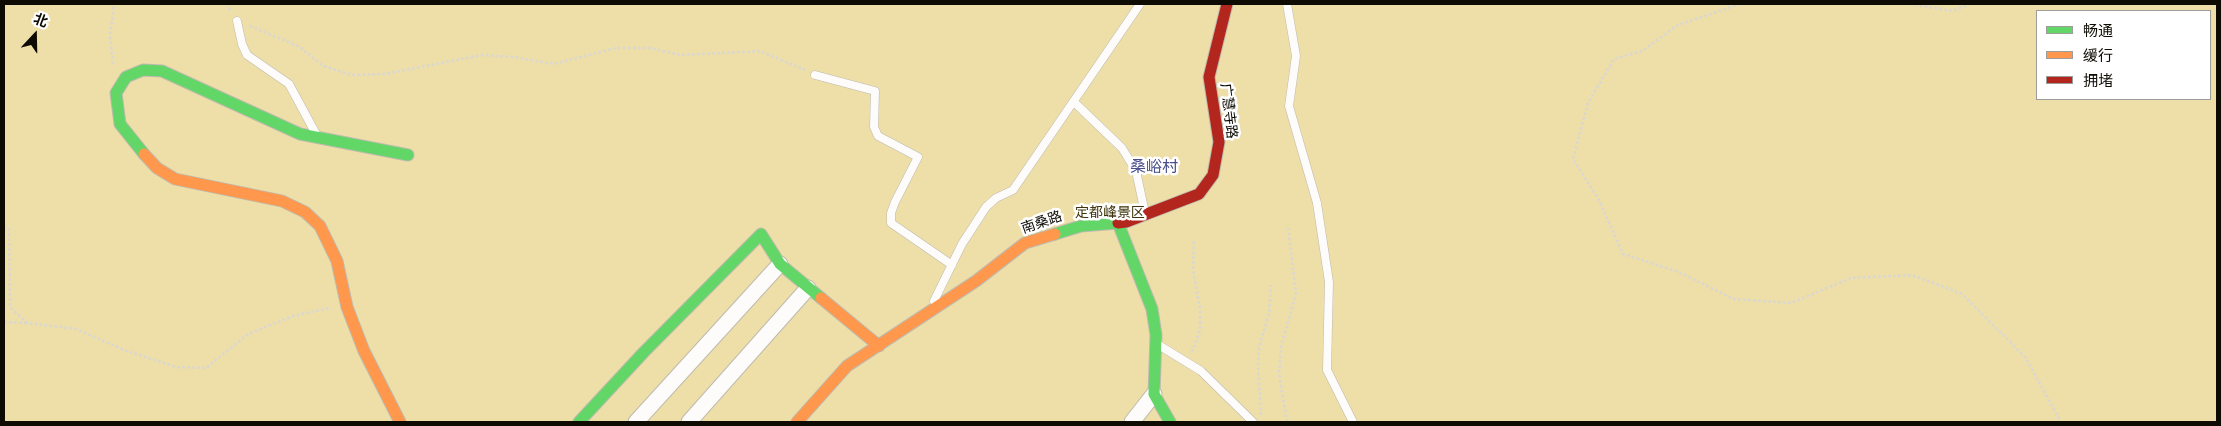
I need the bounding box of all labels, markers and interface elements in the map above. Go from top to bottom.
north arrow [10,10,60,60]
text: 北 [31,10,50,31]
legend [2036,10,2211,100]
text: 畅通 [2083,22,2113,40]
text: 缓行 [2083,47,2113,65]
text: 拥堵 [2083,72,2113,90]
street label: 广慧寺路 [1216,82,1240,140]
district label: 桑峪村 [1130,158,1178,178]
park label: 定都峰景区 [1075,205,1145,221]
street label: 南桑路 [1019,208,1065,238]

